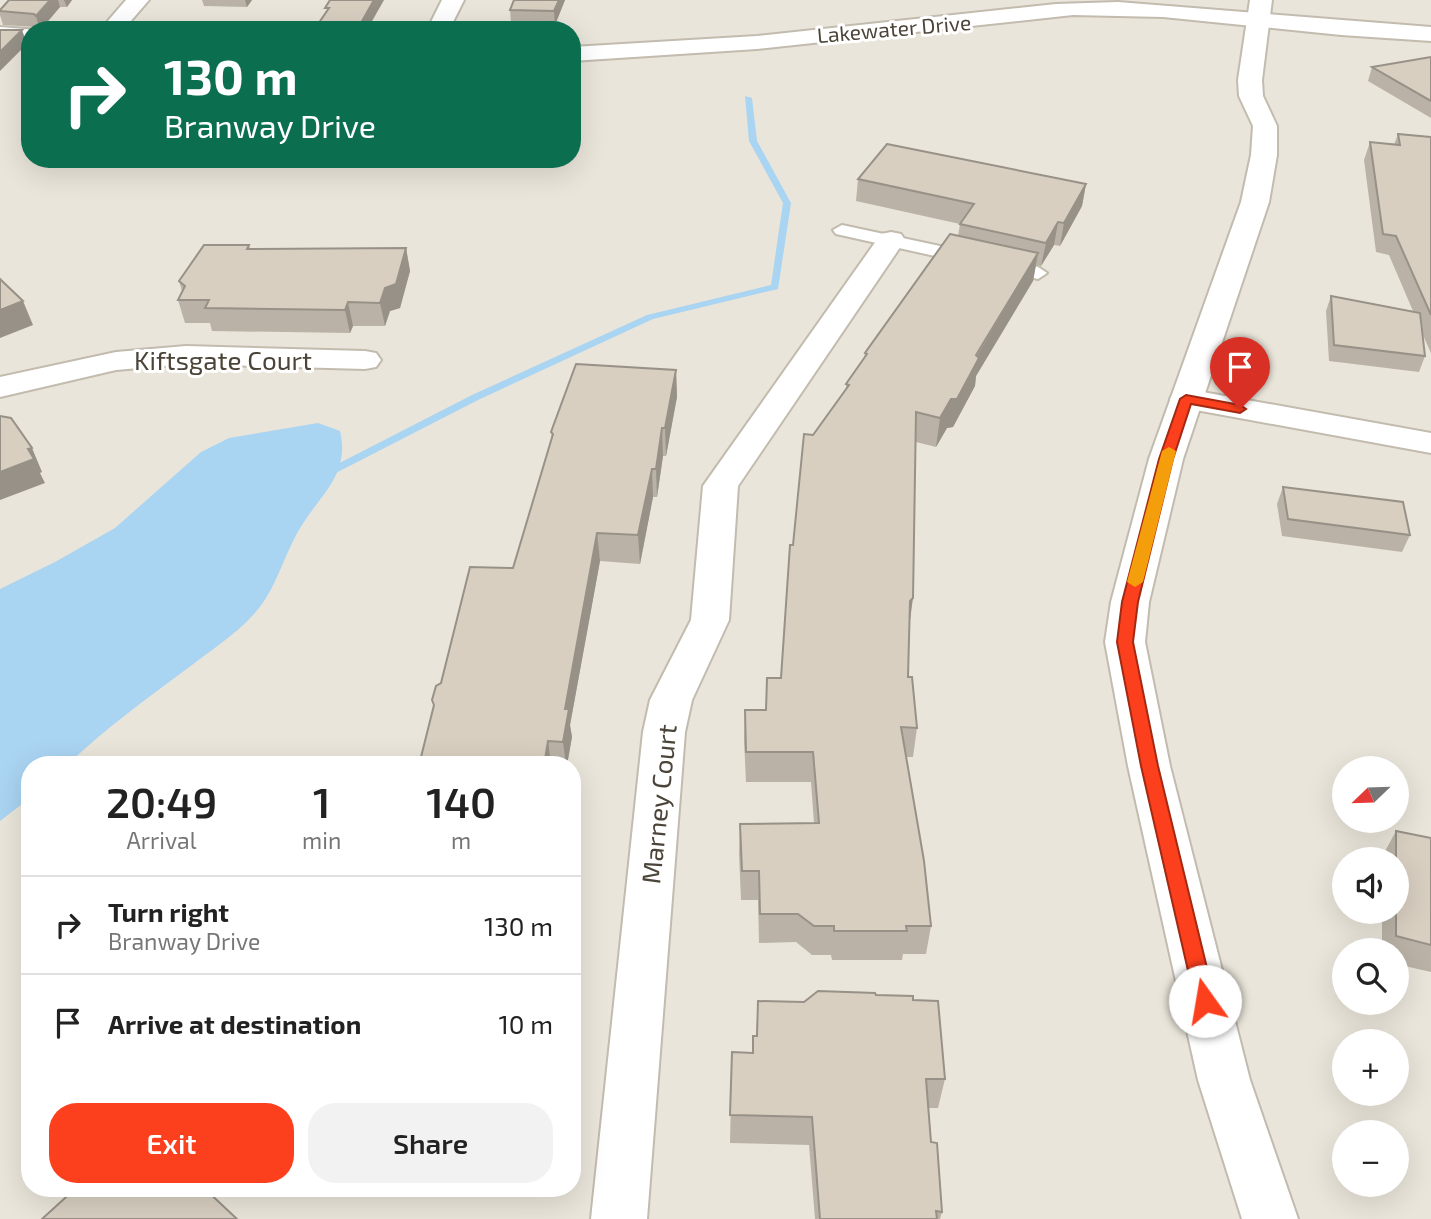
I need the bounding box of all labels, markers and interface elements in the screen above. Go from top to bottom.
street label: Lakewater Drive [816,9,972,47]
text: 130 m [164,46,298,105]
icon: right [49,49,140,140]
text: Branway Drive [164,106,376,144]
pin [1210,337,1270,409]
street label: Kiftsgate Court [134,344,312,375]
icon: arrive [1221,348,1259,386]
street label: Marney Court [634,723,682,885]
north arrow [1332,756,1409,833]
map controls [1332,756,1409,1197]
text: 20:49 [106,776,217,826]
text: 1 [313,776,330,826]
text: 140 [426,776,496,826]
text: Arrival [127,826,197,854]
text: min [302,826,341,854]
text: m [451,826,471,854]
button: sound [1332,847,1409,924]
text: Turn right [108,896,229,927]
icon: right [49,906,87,944]
text: 130 m [484,910,553,941]
text: Branway Drive [108,927,260,955]
button: search [1332,938,1409,1015]
position arrow [1168,964,1242,1038]
icon: arrive [49,1004,87,1042]
text: Arrive at destination [108,1008,361,1039]
text: 10 m [498,1008,553,1039]
button: + [1332,1029,1409,1106]
button: Exit [49,1103,294,1183]
button: Share [308,1103,553,1183]
button: − [1332,1120,1409,1197]

